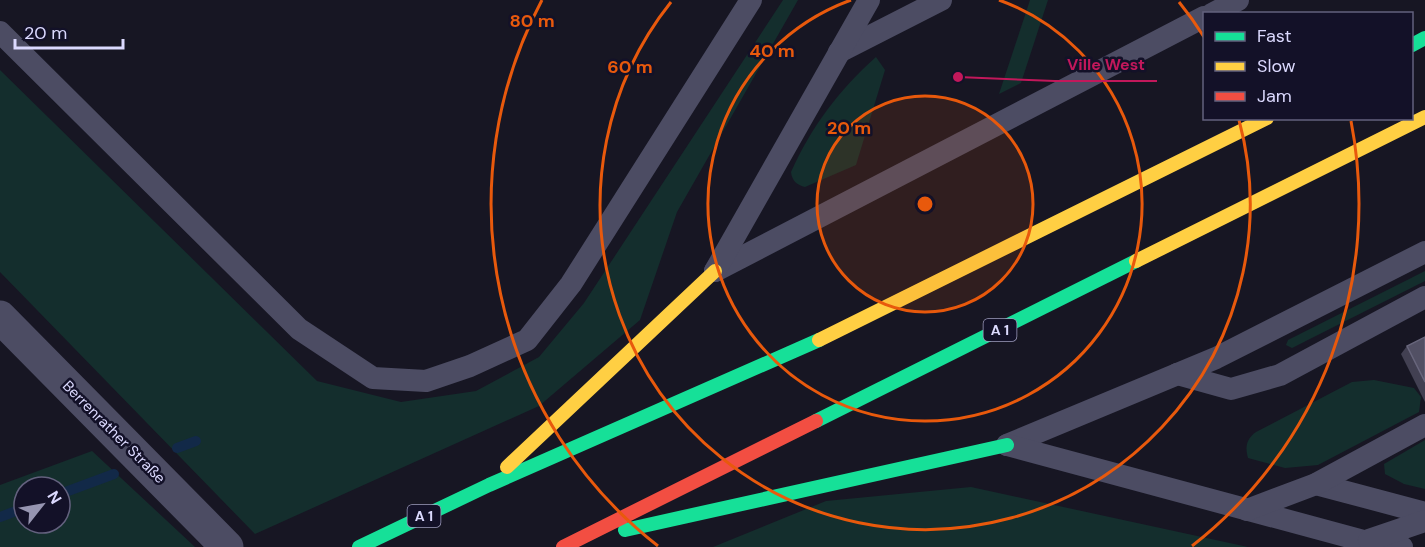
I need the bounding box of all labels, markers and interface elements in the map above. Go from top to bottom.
text: 80 m [509,9,555,33]
scale bar [15,12,123,50]
legend [1203,12,1413,120]
text: 20 m [24,21,67,45]
text: Fast [1257,24,1292,48]
text: 40 m [749,39,795,63]
callout: Ville West [1055,47,1157,81]
text: Ville West [1067,54,1145,75]
text: Slow [1257,54,1296,78]
text: 60 m [607,55,653,79]
text: Jam [1257,84,1292,108]
text: 20 m [827,116,871,140]
centre of rings [915,194,935,214]
road number: A 1 [984,319,1016,341]
street label: Berrenrather Straße [58,376,170,488]
north arrow [12,475,72,535]
text: N [42,487,66,508]
road number: A 1 [408,505,440,527]

